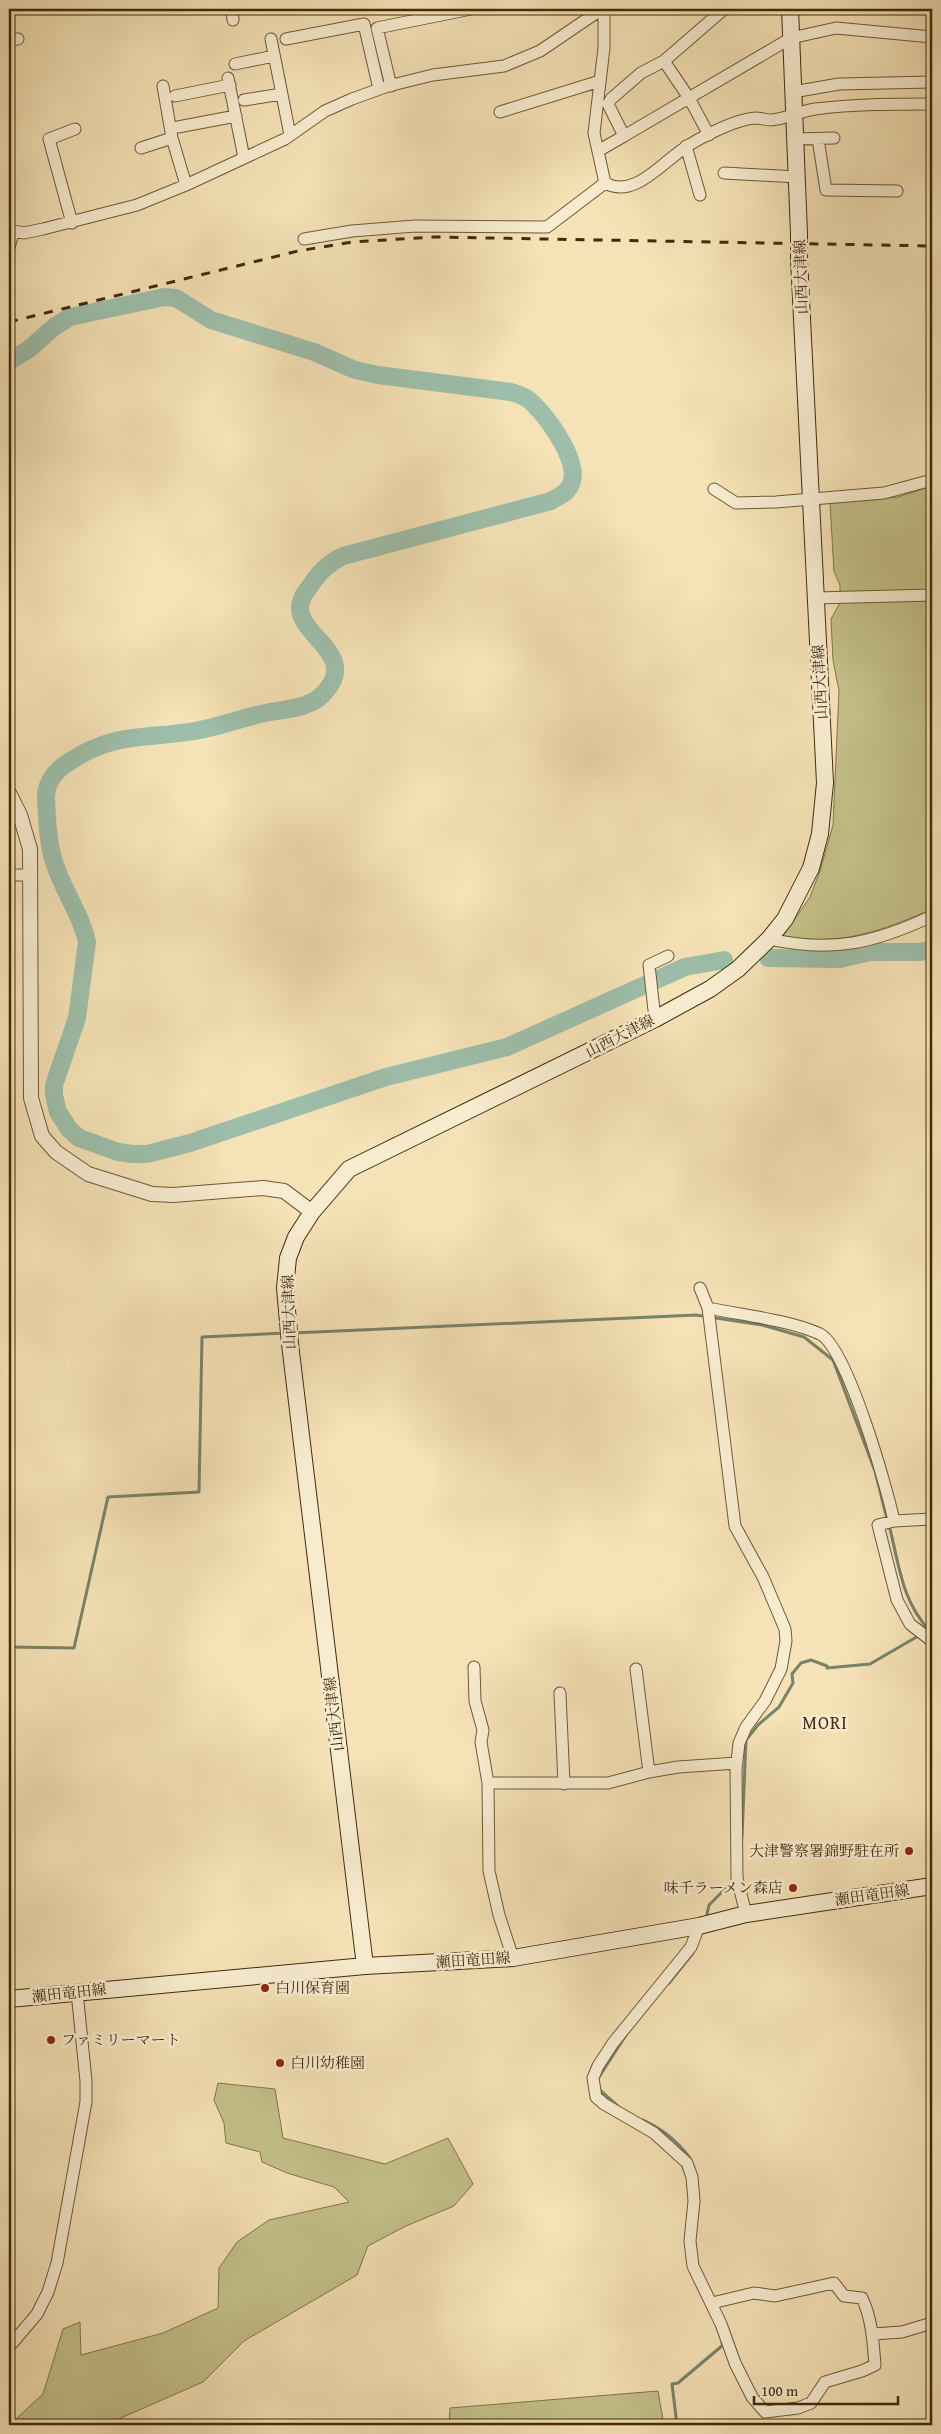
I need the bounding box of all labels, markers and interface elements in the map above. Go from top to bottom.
street label: 山西大津線 [789,239,812,315]
street label: 山西大津線 [807,644,832,720]
street label: 山西大津線 [582,1009,658,1062]
street label: 山西大津線 [277,1274,300,1350]
street label: 山西大津線 [319,1676,348,1753]
district label: MORI [802,1709,848,1736]
place label: 大津警察署錦野駐在所 [749,1840,899,1861]
marker: 大津警察署錦野駐在所 [903,1845,915,1857]
place label: 味千ラーメン森店 [664,1877,783,1898]
street label: 瀬田竜田線 [833,1879,911,1910]
marker: 味千ラーメン森店 [787,1882,799,1894]
street label: 瀬田竜田線 [435,1946,511,1973]
place label: 白川保育園 [275,1977,350,1998]
street label: 瀬田竜田線 [31,1978,107,2007]
marker: 白川保育園 [259,1982,271,1994]
place label: ファミリーマート [61,2029,181,2050]
marker: ファミリーマート [45,2034,57,2046]
place label: 白川幼稚園 [290,2052,365,2073]
marker: 白川幼稚園 [274,2057,286,2069]
scale bar [754,2374,897,2406]
text: 100 m [761,2380,799,2401]

